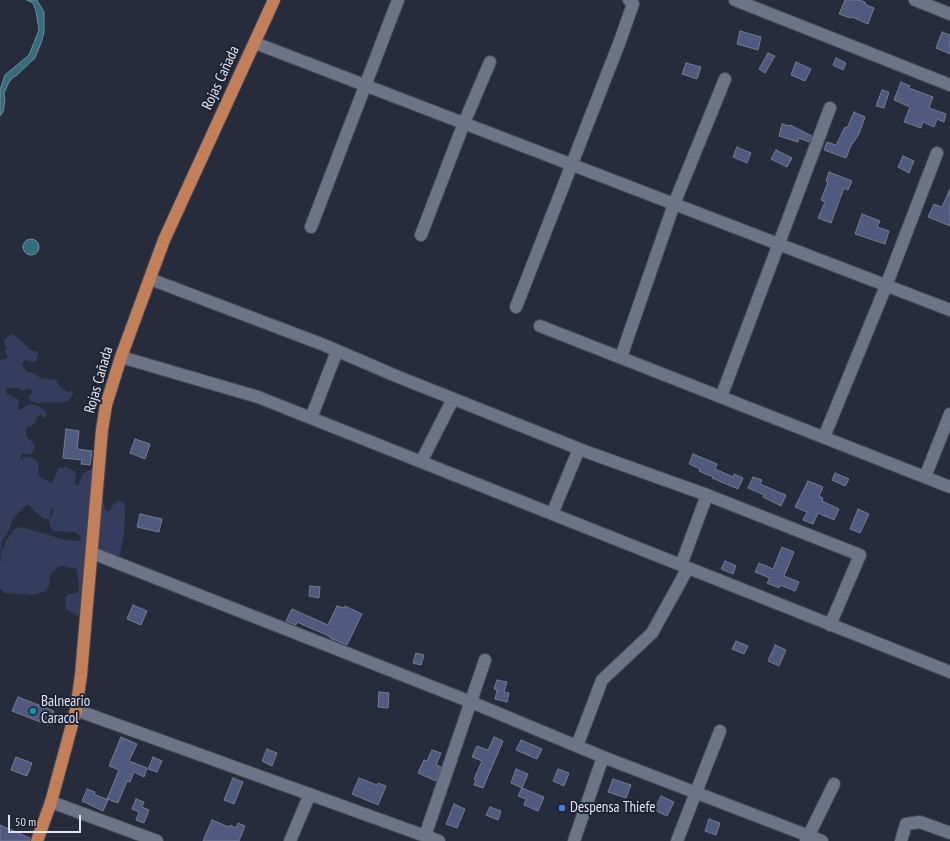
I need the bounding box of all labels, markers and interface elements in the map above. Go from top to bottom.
street label: Rojas Cañada [198,43,244,113]
street label: Rojas Cañada [81,345,117,415]
place label: Balneario Caracol [41,693,90,728]
marker: Balneario Caracol [28,706,38,716]
place label: Despensa Thiefe [570,799,655,817]
marker: Despensa Thiefe [557,803,567,813]
scale bar [10,807,83,833]
text: 50 m [15,814,36,829]

